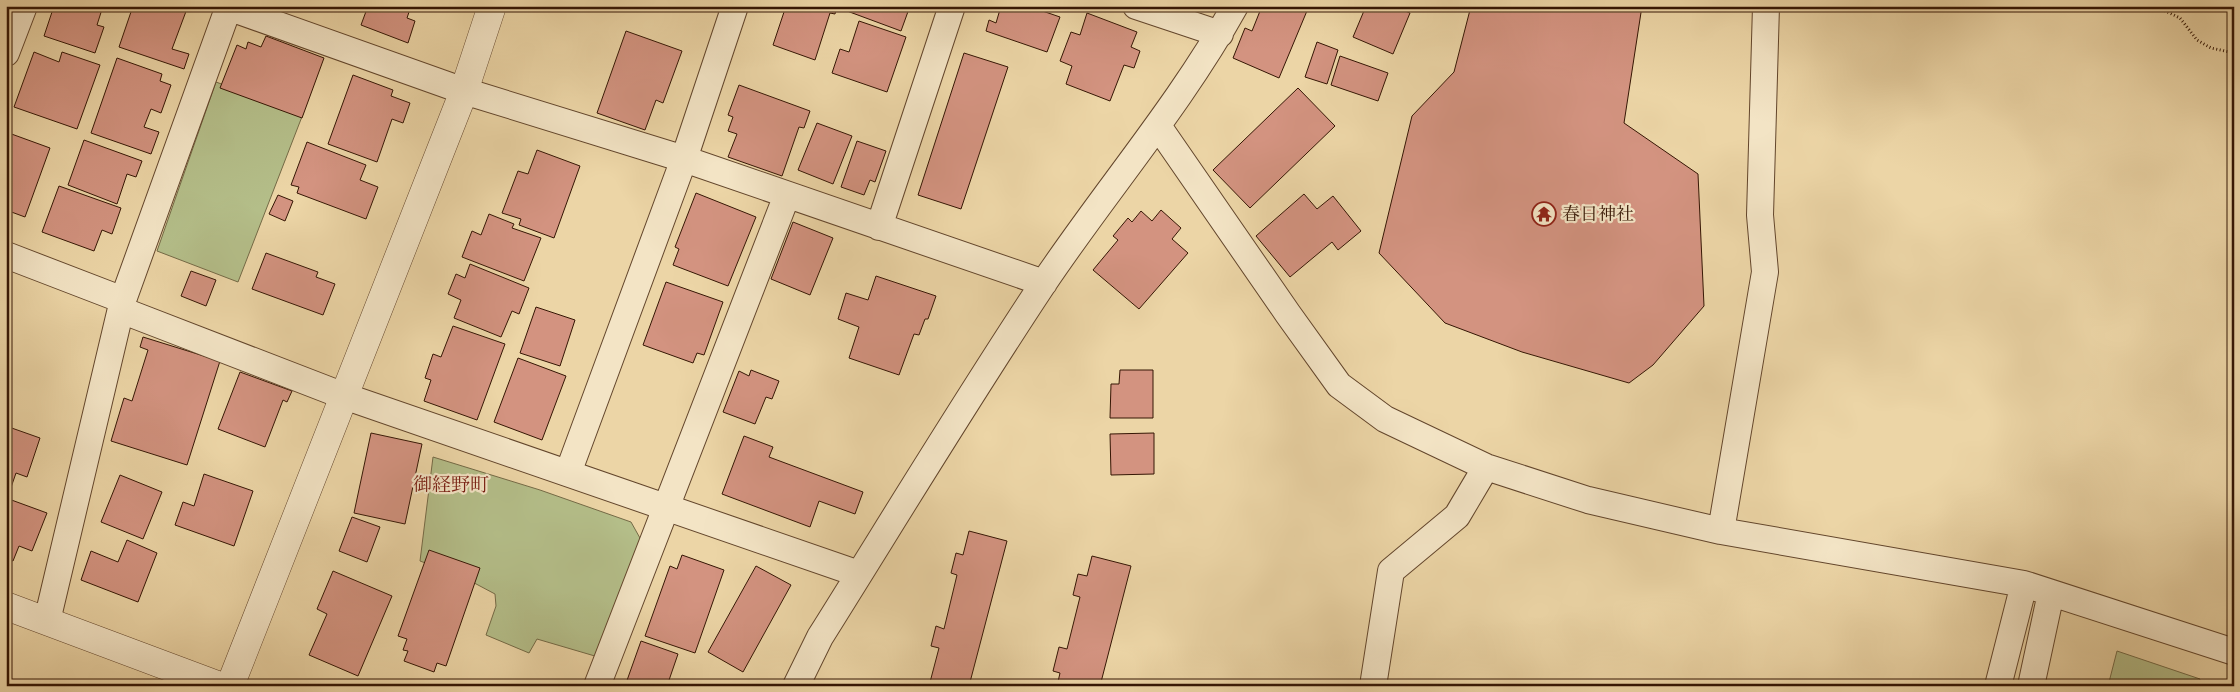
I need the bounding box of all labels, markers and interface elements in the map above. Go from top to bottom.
temple icon: 春日神社 [1531,201,1557,227]
place label: 春日神社 [1562,204,1634,225]
district label: 御経野町 [413,474,489,496]

